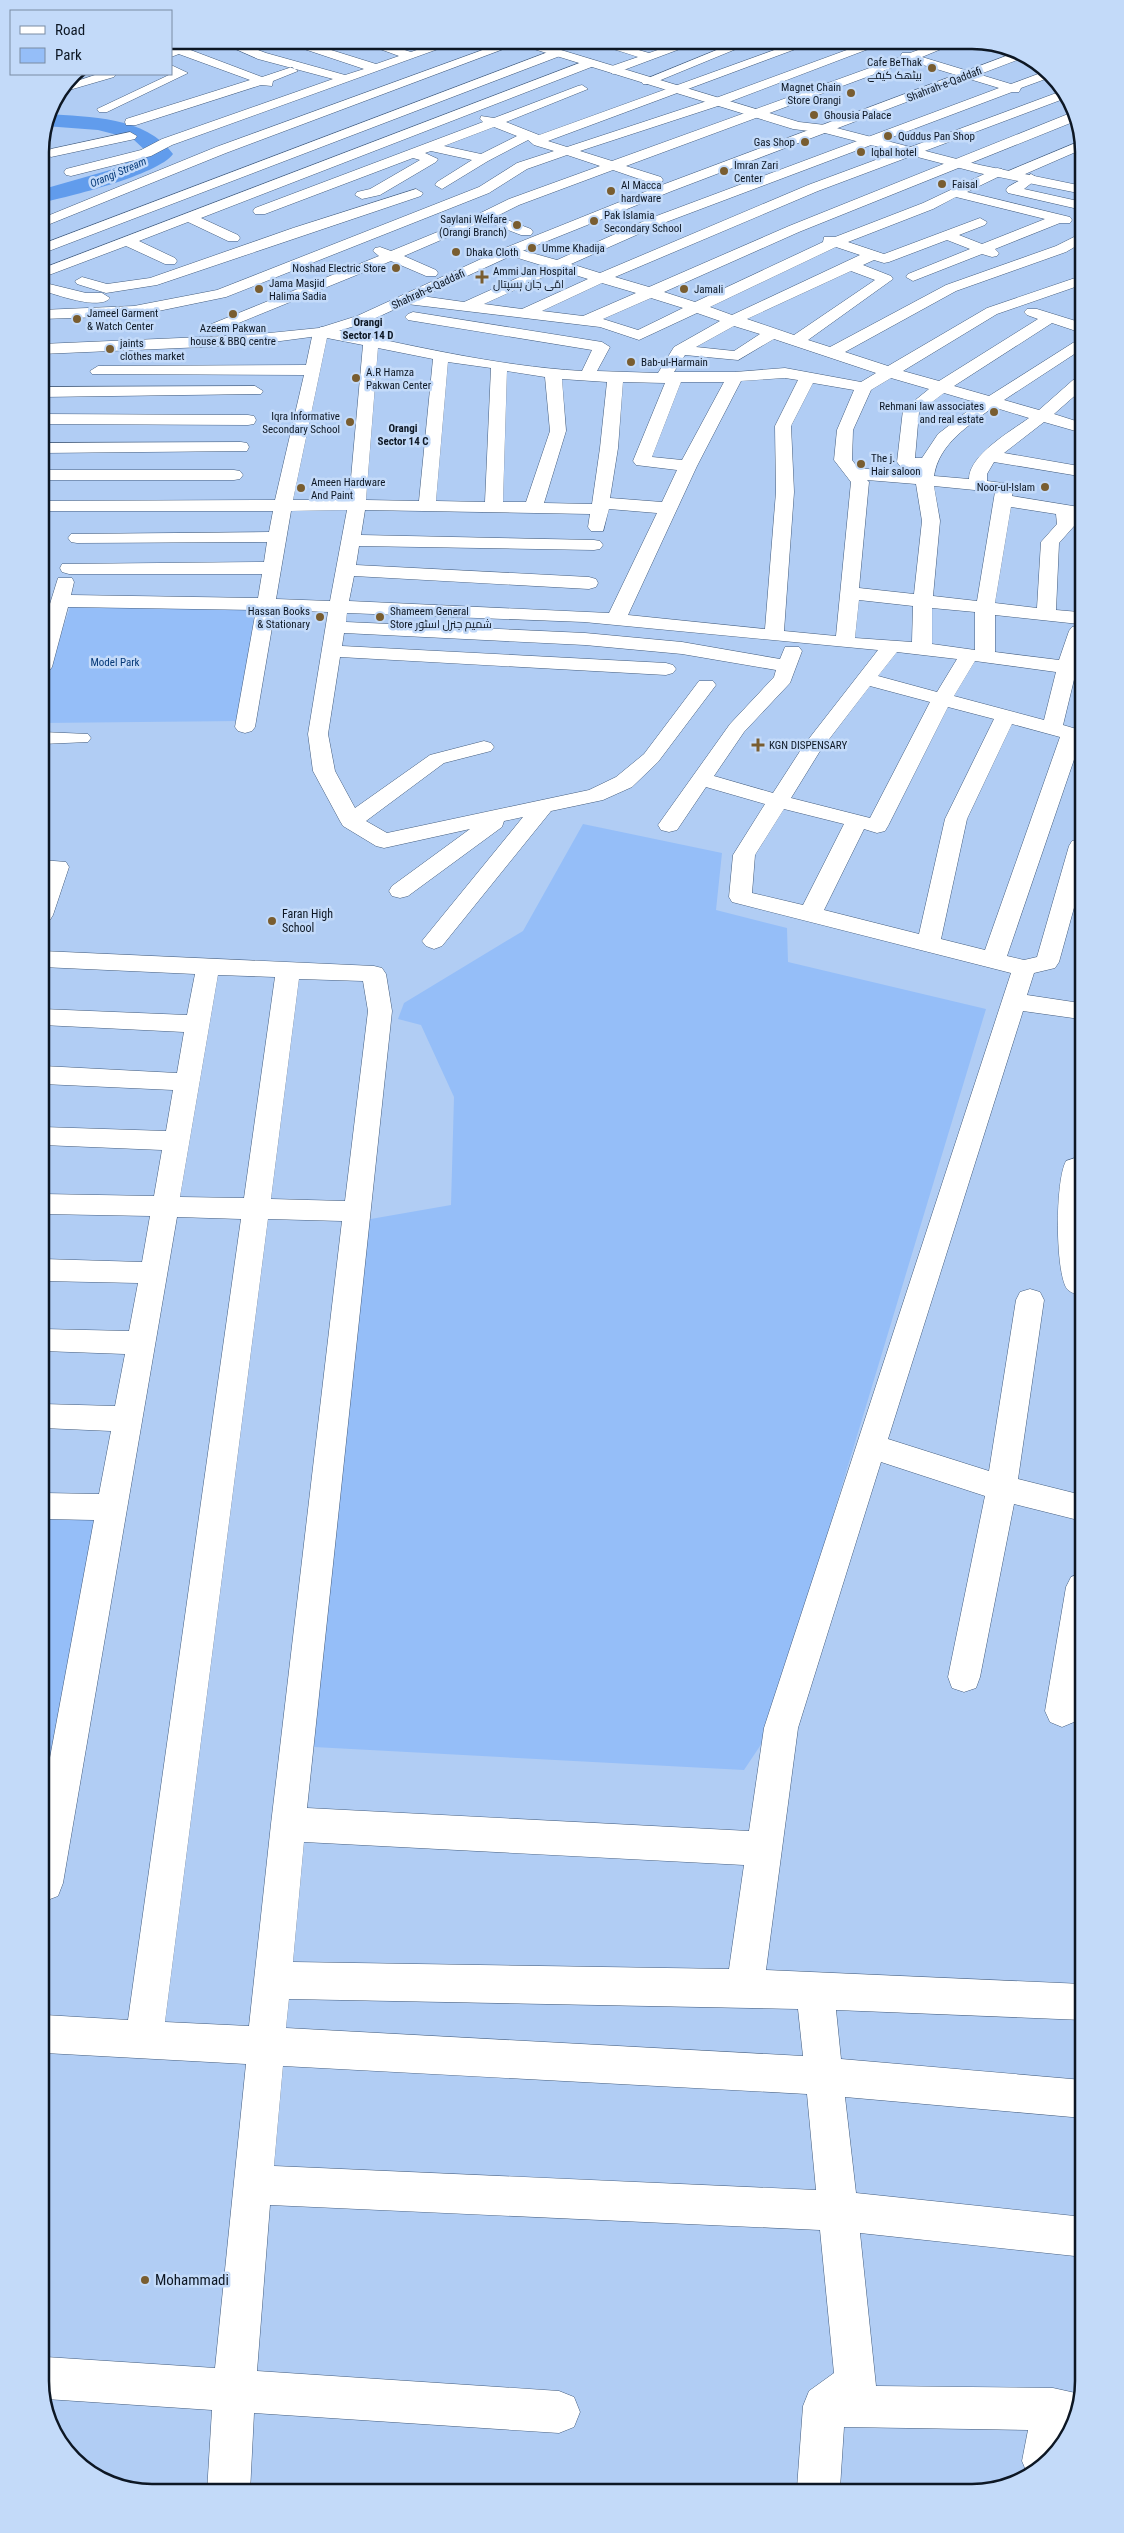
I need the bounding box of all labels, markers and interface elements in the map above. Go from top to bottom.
legend [10,10,172,75]
text: Road [55,21,85,39]
text: Park [55,46,82,64]
place label: Cafe BeThak بیٹھک کیفے [867,56,922,82]
marker: Cafe BeThak بیٹھک کیفے [926,62,938,74]
street label: Shahrah-e-Qaddafi [905,64,984,105]
place label: Magnet Chain Store Orangi [781,81,841,107]
marker: Magnet Chain Store Orangi [845,87,857,99]
marker: Ghousia Palace [808,109,820,121]
place label: Ghousia Palace [824,109,891,122]
marker: Quddus Pan Shop [882,130,894,142]
place label: Quddus Pan Shop [898,130,975,143]
place label: Gas Shop [754,136,795,149]
marker: Gas Shop [799,136,811,148]
marker: Iqbal hotel [855,146,867,158]
place label: Iqbal hotel [871,146,917,159]
water label: Orangi Stream [88,155,148,190]
place label: Imran Zari Center [734,159,778,185]
marker: Imran Zari Center [718,165,730,177]
marker: Faisal [936,178,948,190]
place label: Faisal [952,178,978,191]
place label: Al Macca hardware [621,179,661,205]
marker: Al Macca hardware [605,185,617,197]
place label: Pak Islamia Secondary School [604,209,682,235]
place label: Saylani Welfare (Orangi Branch) [439,213,507,239]
marker: Pak Islamia Secondary School [588,215,600,227]
marker: Saylani Welfare (Orangi Branch) [511,219,523,231]
marker: Umme Khadija [526,242,538,254]
place label: Umme Khadija [542,242,605,255]
marker: Dhaka Cloth [450,246,462,258]
place label: Dhaka Cloth [466,246,518,259]
place label: Noshad Electric Store [292,262,386,275]
marker: Noshad Electric Store [390,262,402,274]
place label: Ammi Jan Hospital امّی جان ہسپتال [493,265,576,292]
street label: Shahrah-e-Qaddafi [389,267,467,312]
marker: Ammi Jan Hospital امّی جان ہسپتال [475,270,489,284]
place label: Jama Masjid Halima Sadia [269,277,326,303]
marker: Jama Masjid Halima Sadia [253,283,265,295]
marker: Jamali [678,283,690,295]
place label: Jamali [694,283,723,296]
place label: Jameel Garment & Watch Center [87,307,158,333]
marker: Azeem Pakwan house & BBQ centre [227,308,239,320]
marker: Jameel Garment & Watch Center [71,313,83,325]
district label: Orangi Sector 14 D [343,316,394,342]
place label: Azeem Pakwan house & BBQ centre [190,322,276,348]
place label: jaints clothes market [119,337,185,363]
marker: jaints clothes market [104,343,116,355]
marker: Bab-ul-Harmain [625,356,637,368]
place label: Bab-ul-Harmain [641,356,708,369]
place label: A.R Hamza Pakwan Center [366,366,432,392]
marker: A.R Hamza Pakwan Center [350,372,362,384]
place label: Rehmani law associates and real estate [879,400,984,426]
marker: Rehmani law associates and real estate [988,406,1000,418]
place label: Iqra Informative Secondary School [262,410,340,436]
marker: Iqra Informative Secondary School [344,416,356,428]
district label: Orangi Sector 14 C [377,422,429,448]
place label: The j. Hair saloon [871,452,921,478]
marker: The j. Hair saloon [855,458,867,470]
place label: Ameen Hardware And Paint [311,476,385,502]
place label: Noor-ul-Islam [977,481,1035,494]
marker: Noor-ul-Islam [1039,481,1051,493]
marker: Ameen Hardware And Paint [295,482,307,494]
place label: Hassan Books & Stationary [248,605,310,631]
place label: Shameem General Store شمیم جنرل اسٹور [390,605,492,632]
marker: Hassan Books & Stationary [314,611,326,623]
marker: Shameem General Store شمیم جنرل اسٹور [374,611,386,623]
park label: Model Park [90,656,140,669]
marker: KGN DISPENSARY [751,738,765,752]
place label: KGN DISPENSARY [769,739,847,752]
place label: Faran High School [282,907,333,935]
marker: Faran High School [266,915,278,927]
place label: Mohammadi [155,2271,229,2289]
marker: Mohammadi [139,2274,151,2286]

